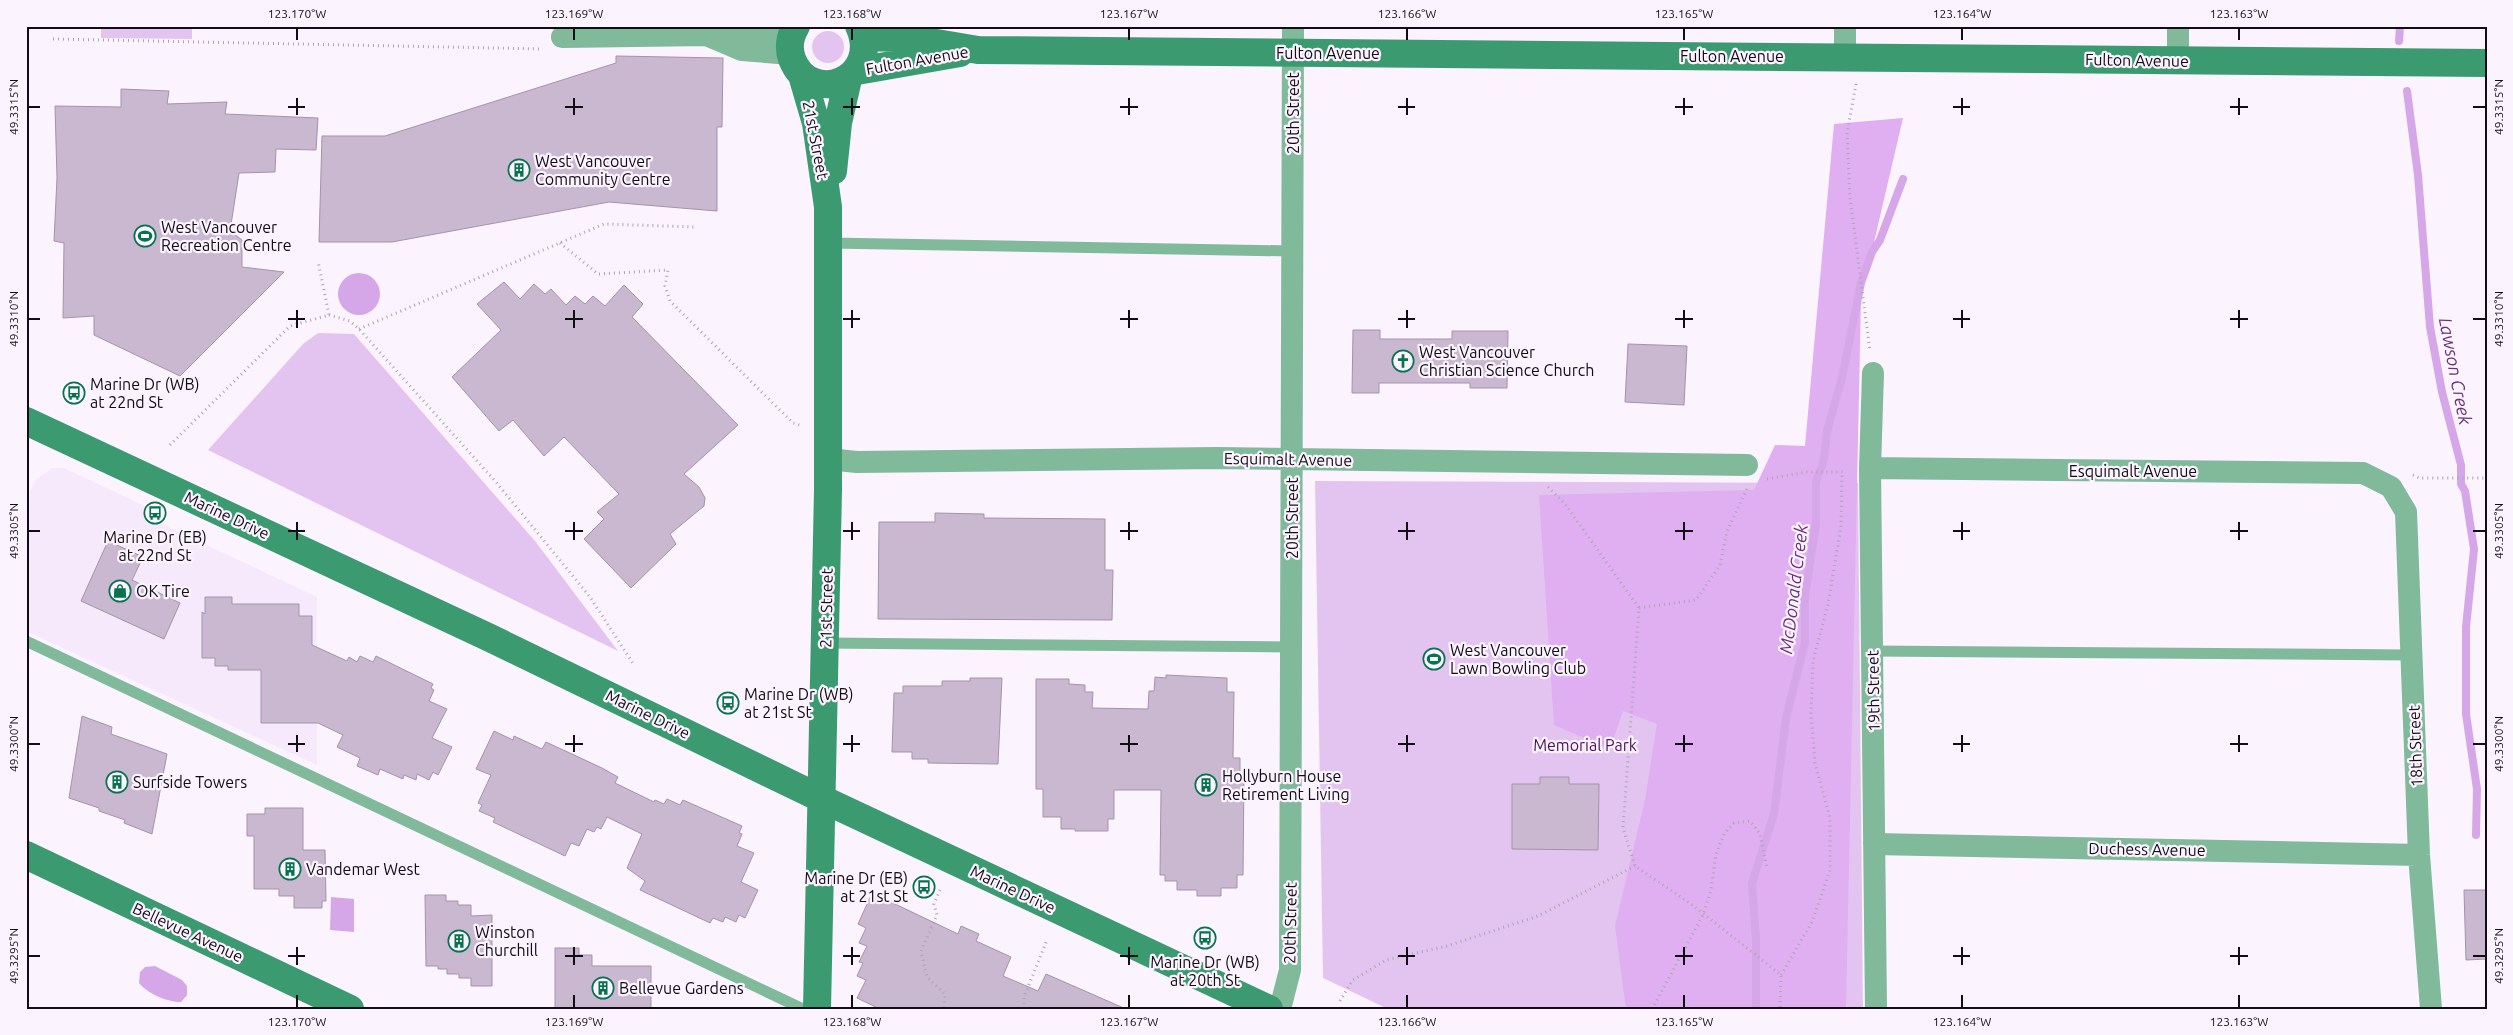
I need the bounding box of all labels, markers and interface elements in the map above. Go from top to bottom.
text: 123.170°W [268,7,326,20]
text: 123.169°W [545,7,603,20]
text: 123.168°W [823,7,881,20]
text: 123.167°W [1100,7,1158,20]
text: 123.166°W [1378,7,1436,20]
text: 123.165°W [1655,7,1713,20]
text: 123.164°W [1933,7,1991,20]
text: 123.163°W [2210,7,2268,20]
street label: Fulton Avenue [864,42,970,78]
street label: Fulton Avenue [1276,44,1380,62]
street label: Fulton Avenue [1680,47,1784,65]
street label: Fulton Avenue [2085,50,2189,70]
street label: 20th Street [1284,71,1302,154]
text: 49.3315°N [7,79,20,135]
text: 49.3315°N [2492,79,2505,135]
street label: 21st Street [800,99,833,181]
place label: West Vancouver Community Centre [535,152,671,188]
building icon: West Vancouver Community Centre [507,158,531,182]
place label: West Vancouver Recreation Centre [161,218,292,254]
sports icon: West Vancouver Recreation Centre [133,224,157,248]
text: 49.3310°N [7,291,20,347]
text: 49.3310°N [2492,291,2505,347]
water label: Lawson Creek [2436,316,2476,427]
place label: West Vancouver Christian Science Church [1419,343,1594,379]
church icon: West Vancouver Christian Science Church [1391,349,1415,373]
place label: Marine Dr (WB) at 22nd St [90,375,200,411]
bus stop icon: Marine Dr (WB) at 22nd St [62,381,86,405]
street label: Esquimalt Avenue [1224,449,1352,469]
street label: Esquimalt Avenue [2069,462,2197,480]
street label: 20th Street [1283,476,1301,559]
street label: Marine Drive [182,487,272,543]
bus stop icon: Marine Dr (EB) at 22nd St [143,501,167,525]
text: 49.3305°N [7,503,20,559]
text: 49.3305°N [2492,503,2505,559]
water label: McDonald Creek [1775,522,1811,655]
place label: Marine Dr (EB) at 22nd St [103,528,207,564]
street label: 21st Street [816,567,836,648]
shop icon: OK Tire [108,579,132,603]
place label: OK Tire [136,582,190,600]
place label: West Vancouver Lawn Bowling Club [1450,641,1586,677]
sports icon: West Vancouver Lawn Bowling Club [1422,647,1446,671]
street label: 19th Street [1863,649,1883,732]
place label: Marine Dr (WB) at 21st St [744,685,854,721]
street label: Marine Drive [603,686,693,742]
bus stop icon: Marine Dr (WB) at 21st St [716,691,740,715]
street label: 18th Street [2405,704,2425,787]
text: 49.3300°N [7,716,20,772]
text: 49.3300°N [2492,716,2505,772]
park label: Memorial Park [1533,736,1637,754]
place label: Hollyburn House Retirement Living [1222,767,1350,803]
building icon: Surfside Towers [105,770,129,794]
place label: Surfside Towers [133,773,247,791]
building icon: Hollyburn House Retirement Living [1194,773,1218,797]
street label: Duchess Avenue [2088,839,2206,859]
building icon: Vandemar West [278,857,302,881]
place label: Vandemar West [306,860,421,878]
street label: Marine Drive [968,861,1058,917]
place label: Marine Dr (EB) at 21st St [804,869,909,905]
bus stop icon: Marine Dr (EB) at 21st St [912,875,936,899]
street label: 20th Street [1280,881,1300,964]
street label: Bellevue Avenue [130,899,246,965]
place label: Winston Churchill [475,923,538,959]
bus stop icon: Marine Dr (WB) at 20th St [1193,926,1217,950]
text: 49.3295°N [7,928,20,984]
text: 49.3295°N [2492,928,2505,984]
building icon: Winston Churchill [447,929,471,953]
place label: Marine Dr (WB) at 20th St [1150,953,1260,989]
building icon: Bellevue Gardens [591,976,615,1000]
place label: Bellevue Gardens [619,979,744,997]
text: 123.170°W [268,1015,326,1028]
text: 123.169°W [545,1015,603,1028]
text: 123.168°W [823,1015,881,1028]
text: 123.167°W [1100,1015,1158,1028]
text: 123.166°W [1378,1015,1436,1028]
text: 123.165°W [1655,1015,1713,1028]
text: 123.164°W [1933,1015,1991,1028]
text: 123.163°W [2210,1015,2268,1028]

